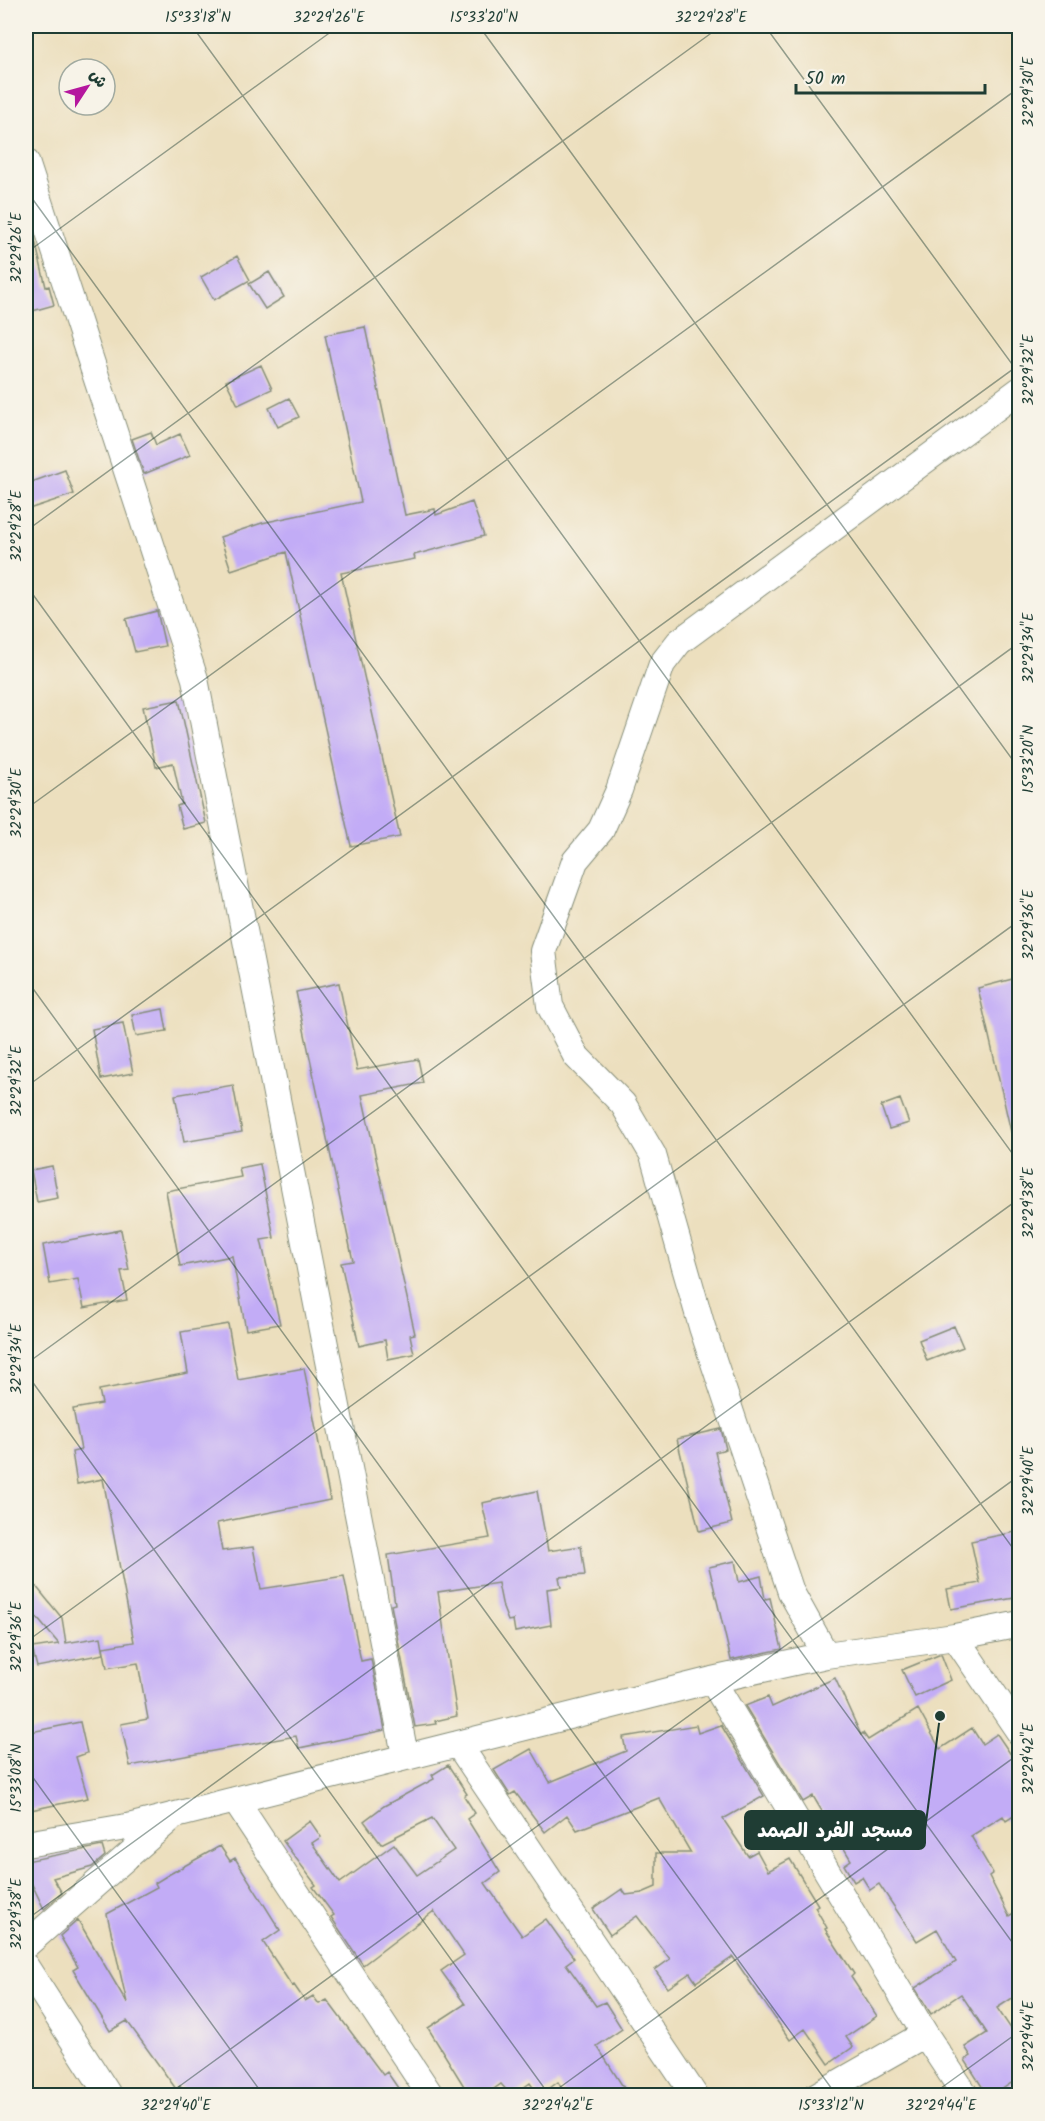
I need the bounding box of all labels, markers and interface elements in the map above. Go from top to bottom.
text: 15°33'18"N [165,6,231,30]
text: 32°29'26"E [293,6,366,30]
text: 15°33'20"N [450,6,518,30]
text: 32°29'28"E [675,6,748,30]
text: 32°29'30"E [1017,56,1041,127]
north arrow [57,57,117,117]
scale bar [796,57,985,95]
text: ش [83,65,113,94]
text: 50 m [805,65,845,94]
text: 32°29'26"E [5,211,29,284]
text: 32°29'32"E [1017,333,1041,406]
text: 32°29'28"E [5,489,29,562]
text: 32°29'34"E [1017,611,1041,684]
text: 15°33'20"N [1017,725,1041,793]
text: 32°29'30"E [5,767,29,838]
text: 32°29'36"E [1017,888,1041,961]
text: 32°29'32"E [5,1044,29,1117]
text: 32°29'38"E [1017,1166,1041,1239]
text: 32°29'34"E [5,1322,29,1395]
text: 32°29'40"E [1017,1445,1041,1516]
text: 32°29'36"E [5,1600,29,1673]
text: 32°29'42"E [1017,1722,1041,1795]
text: 15°33'08"N [5,1744,29,1812]
callout: مسجد الفرد الصمد [745,1811,925,1849]
text: مسجد الفرد الصمد [757,1816,913,1848]
text: 32°29'38"E [5,1877,29,1950]
text: 32°29'44"E [1017,1999,1041,2071]
text: 32°29'40"E [141,2094,212,2118]
text: 32°29'42"E [522,2094,595,2118]
text: 15°33'12"N [798,2094,864,2118]
text: 32°29'44"E [906,2094,978,2118]

